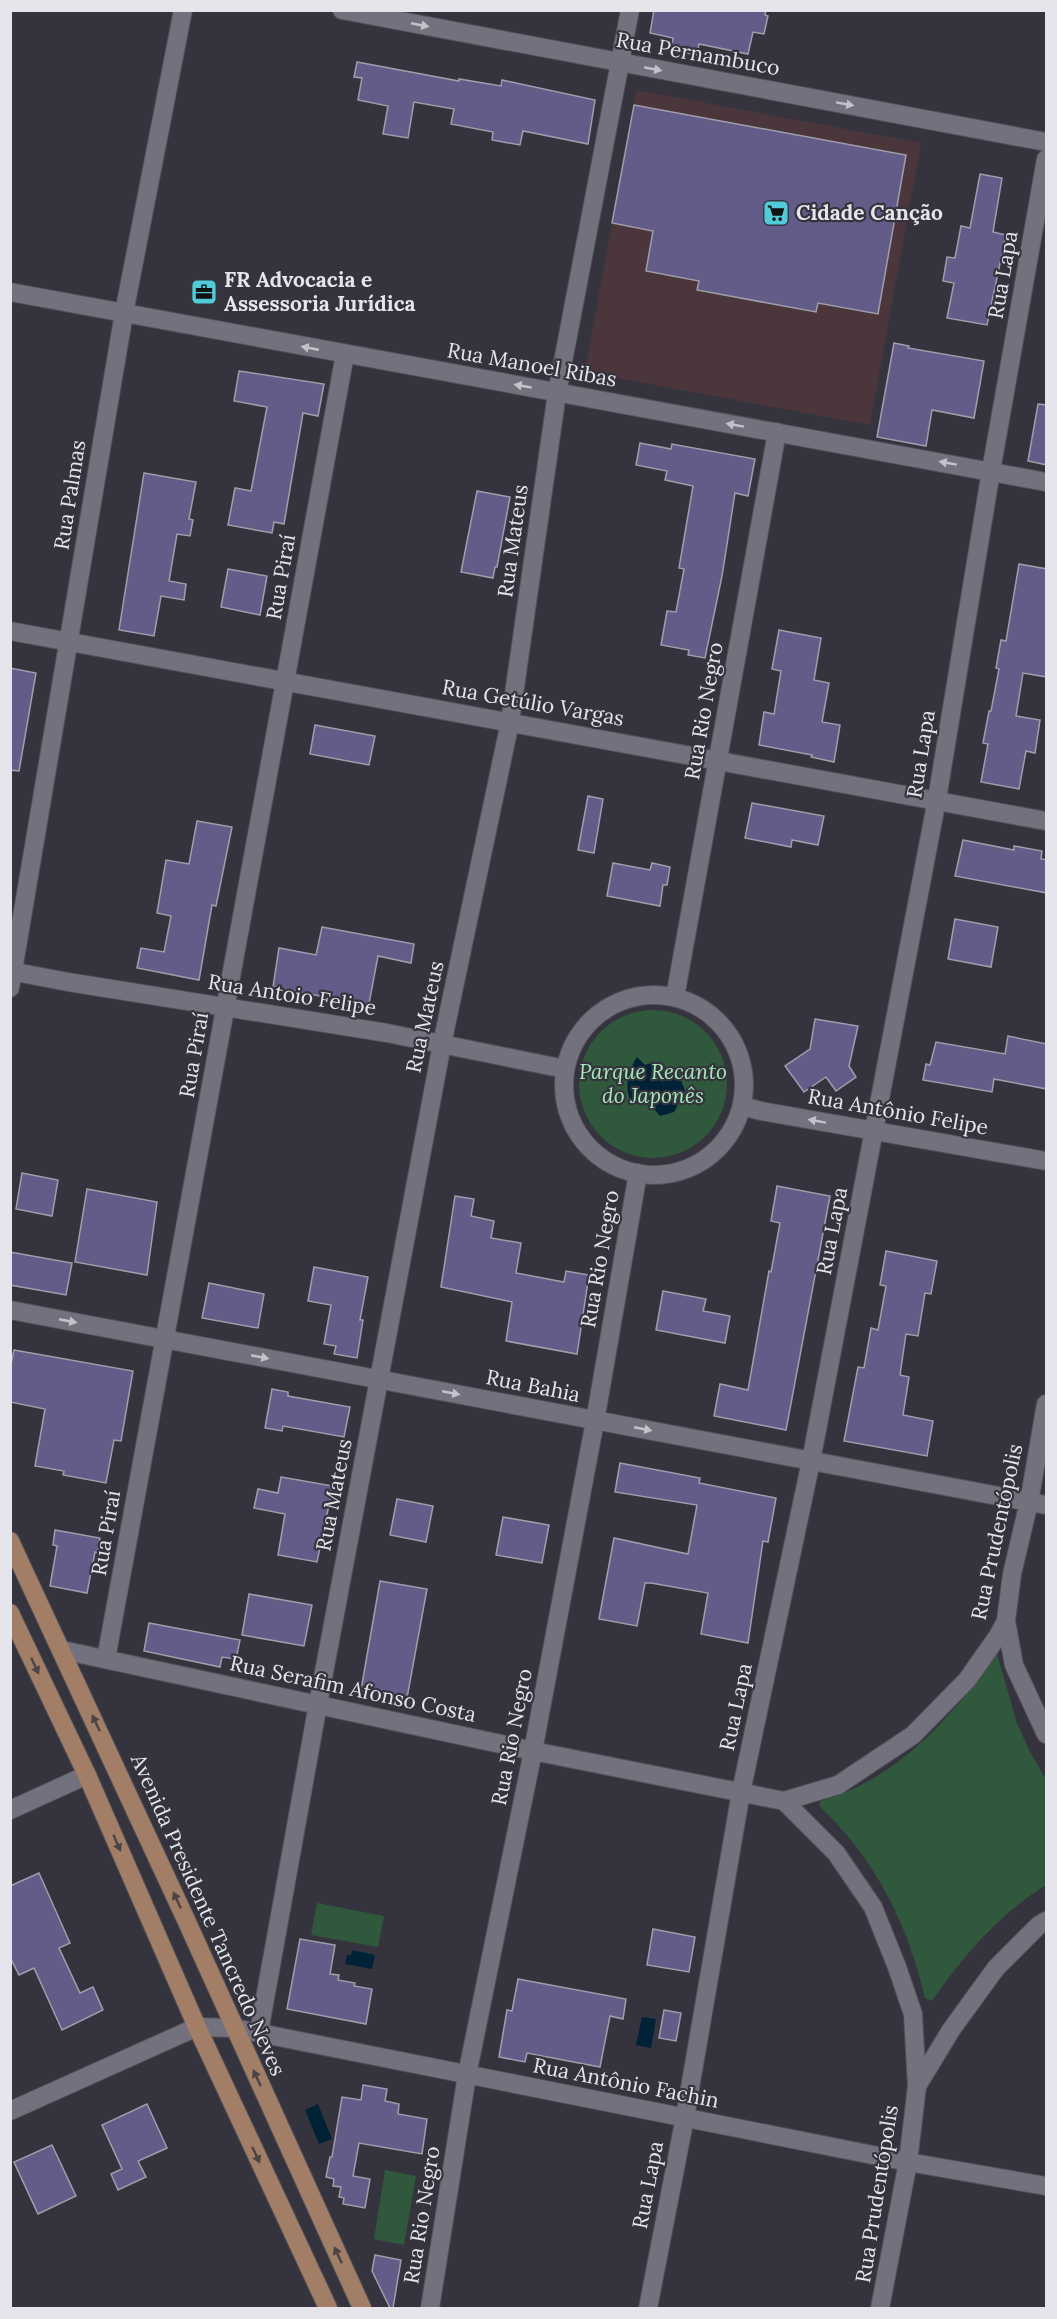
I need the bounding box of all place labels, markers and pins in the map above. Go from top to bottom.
supermarket icon: Cidade Canção [761,198,791,228]
place label: Cidade Canção [796,199,943,226]
place label: FR Advocacia e Assessoria Jurídica [224,266,416,317]
office icon: FR Advocacia e Assessoria Jurídica [189,277,219,307]

